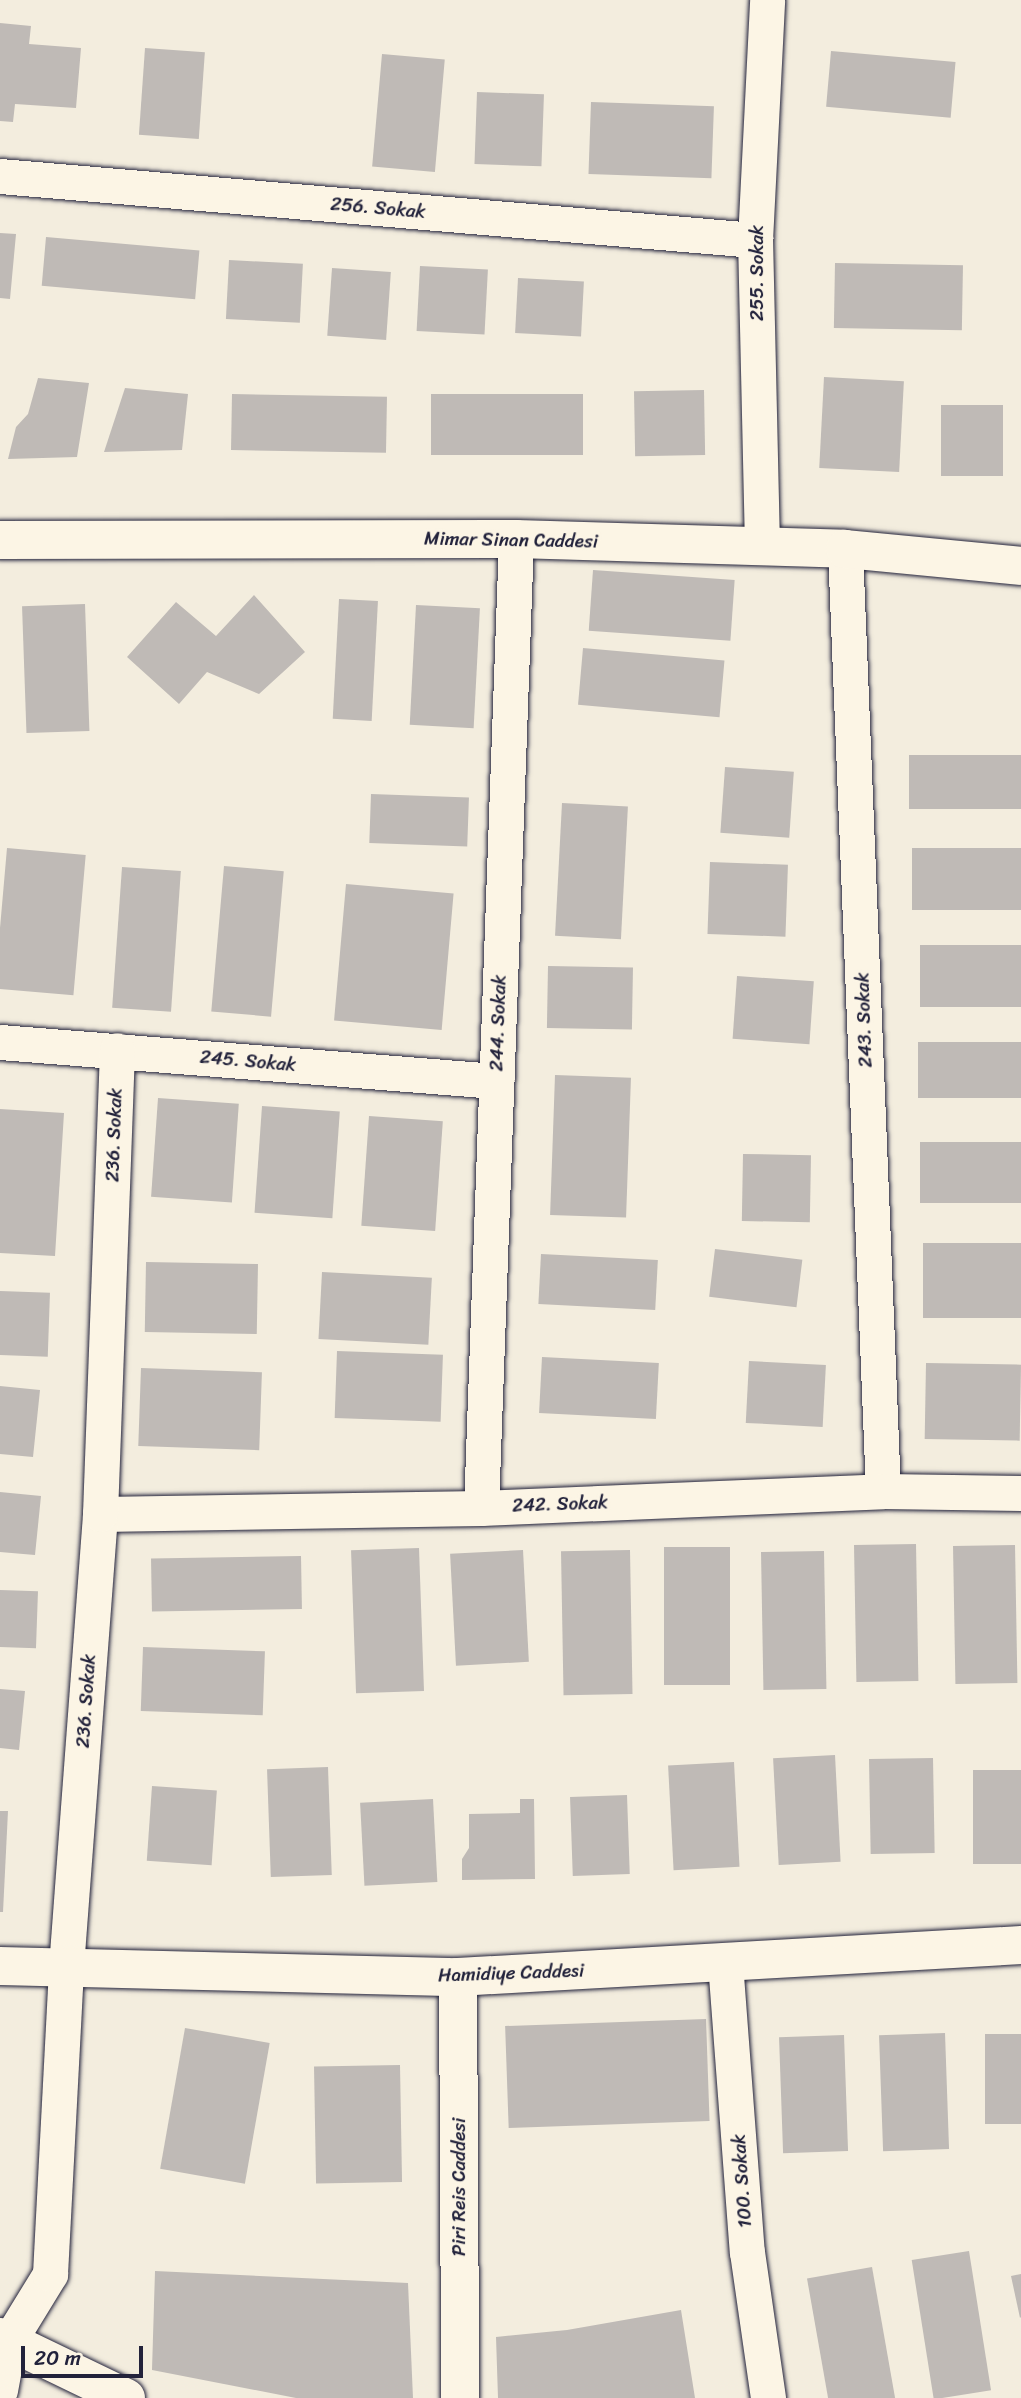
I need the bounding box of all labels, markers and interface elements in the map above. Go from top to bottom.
street label: 256. Sokak [330,192,426,224]
street label: 255. Sokak [746,225,768,321]
street label: Mimar Sinan Caddesi [424,527,598,553]
street label: 243. Sokak [851,972,877,1068]
street label: 244. Sokak [485,974,511,1072]
street label: 245. Sokak [199,1045,297,1077]
street label: 236. Sokak [101,1088,127,1182]
street label: 242. Sokak [512,1491,608,1517]
street label: 236. Sokak [71,1653,101,1749]
street label: Hamidiye Caddesi [437,1959,585,1987]
street label: Piri Reis Caddesi [448,2117,470,2257]
street label: 100. Sokak [727,2133,757,2229]
scale bar [24,2332,147,2376]
text: 20 m [34,2339,81,2377]

